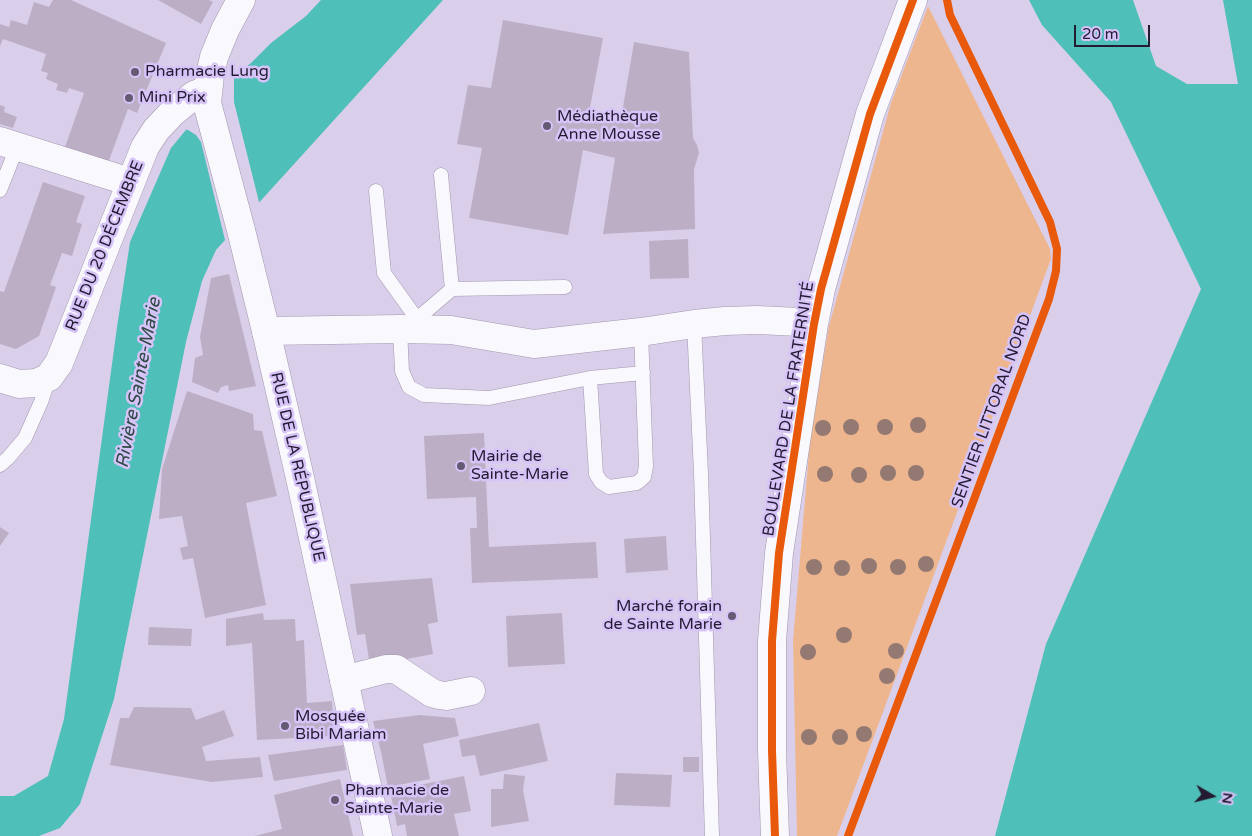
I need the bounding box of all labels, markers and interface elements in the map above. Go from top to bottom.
scale bar [1077,15,1153,47]
text: 20 m [1082,25,1119,43]
place label: Pharmacie Lung [145,62,269,82]
marker: Pharmacie Lung [129,66,141,78]
place label: Mini Prix [139,88,206,108]
marker: Mini Prix [123,92,135,104]
place label: Médiathèque Anne Mousse [557,107,661,145]
marker: Médiathèque Anne Mousse [541,120,553,132]
street label: RUE DU 20 DÉCEMBRE [62,158,148,334]
street label: BOULEVARD DE LA FRATERNITÉ [759,280,819,538]
water label: Rivière Sainte-Marie [112,296,166,470]
street label: SENTIER LITTORAL NORD [948,311,1036,511]
street label: RUE DE LA RÉPUBLIQUE [266,370,328,564]
place label: Mairie de Sainte-Marie [471,447,569,485]
marker: Mairie de Sainte-Marie [455,460,467,472]
place label: Marché forain de Sainte Marie [603,597,722,635]
marker: Marché forain de Sainte Marie [726,610,738,622]
place label: Mosquée Bibi Mariam [295,707,386,745]
marker: Mosquée Bibi Mariam [279,720,291,732]
north arrow [1187,771,1237,821]
place label: Pharmacie de Sainte-Marie [345,781,449,819]
text: N [1218,791,1237,805]
marker: Pharmacie de Sainte-Marie [329,794,341,806]

